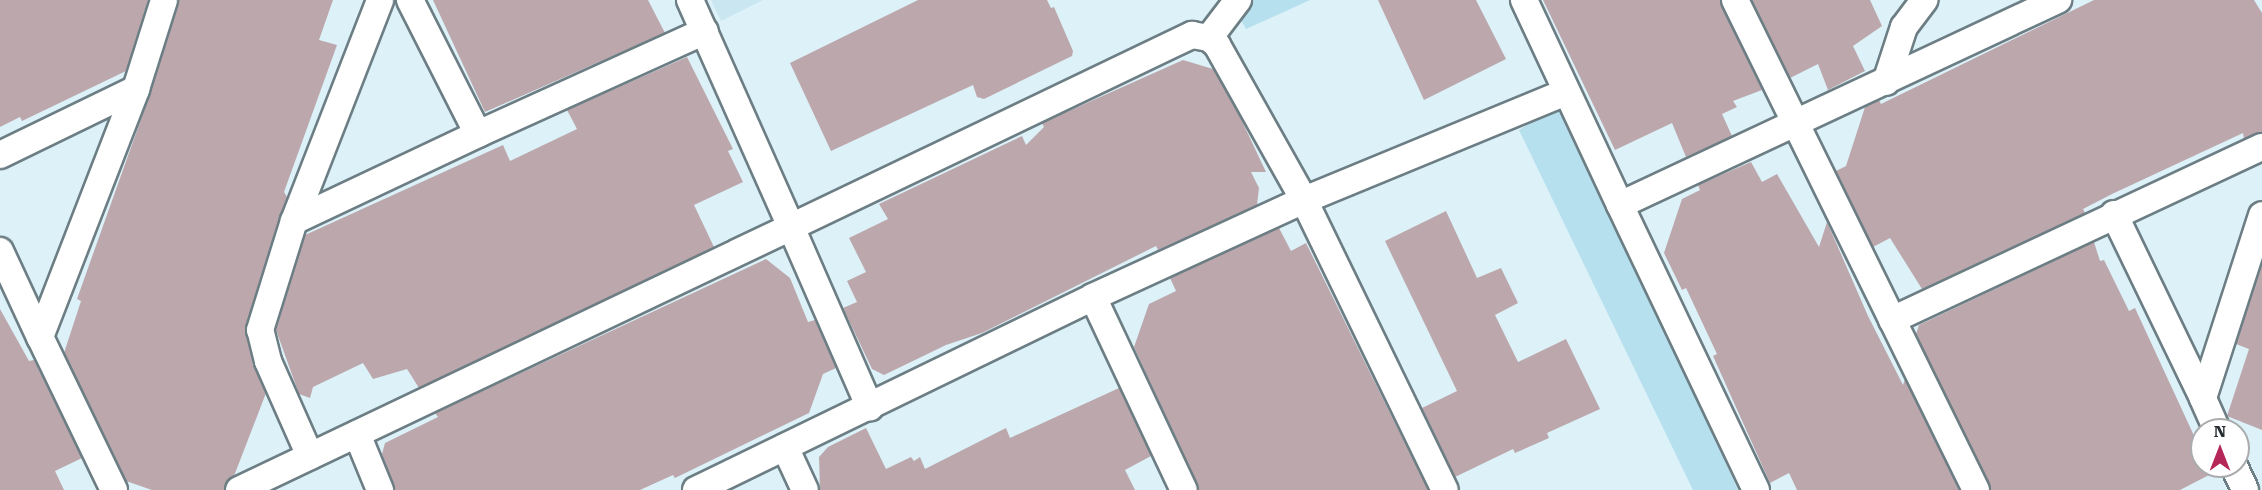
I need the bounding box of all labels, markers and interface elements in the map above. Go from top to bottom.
north arrow [2190,418,2250,478]
text: N [2214,422,2226,441]

